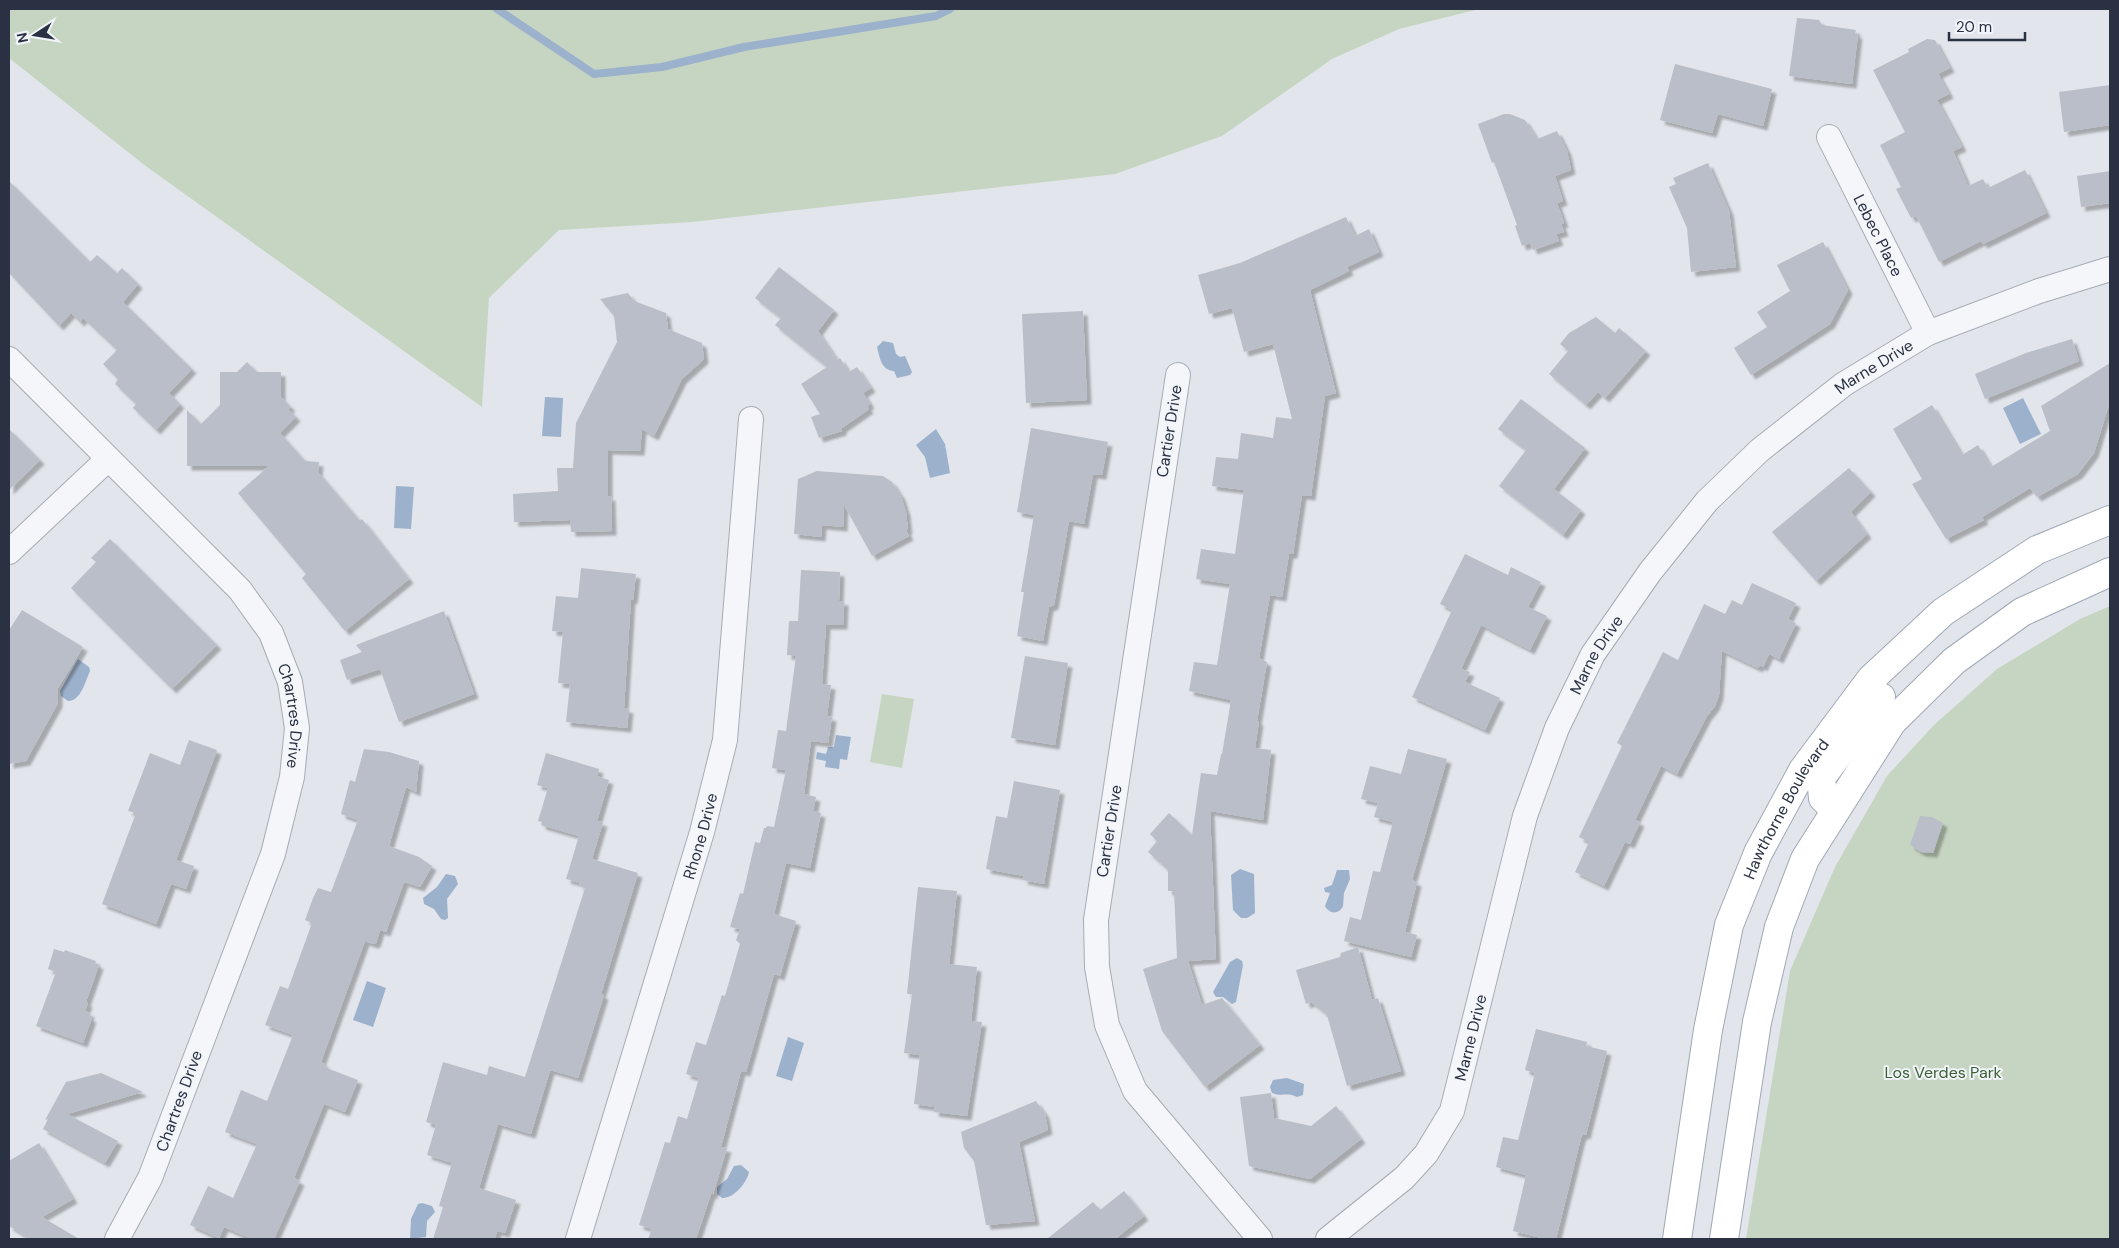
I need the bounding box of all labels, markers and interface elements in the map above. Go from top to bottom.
north arrow [10,10,60,60]
scale bar [1949,10,2025,42]
text: 20 m [1956,17,1992,37]
text: N [12,31,32,45]
street label: Lebec Place [1849,190,1908,280]
street label: Marne Drive [1830,334,1917,398]
street label: Cartier Drive [1151,383,1187,479]
street label: Marne Drive [1565,611,1627,698]
street label: Chartres Drive [273,660,308,769]
street label: Hawthorne Boulevard [1738,734,1833,882]
street label: Cartier Drive [1091,783,1127,879]
street label: Rhone Drive [678,791,722,882]
street label: Marne Drive [1449,992,1491,1083]
street label: Chartres Drive [151,1047,207,1155]
park label: Los Verdes Park [1884,1062,2002,1083]

